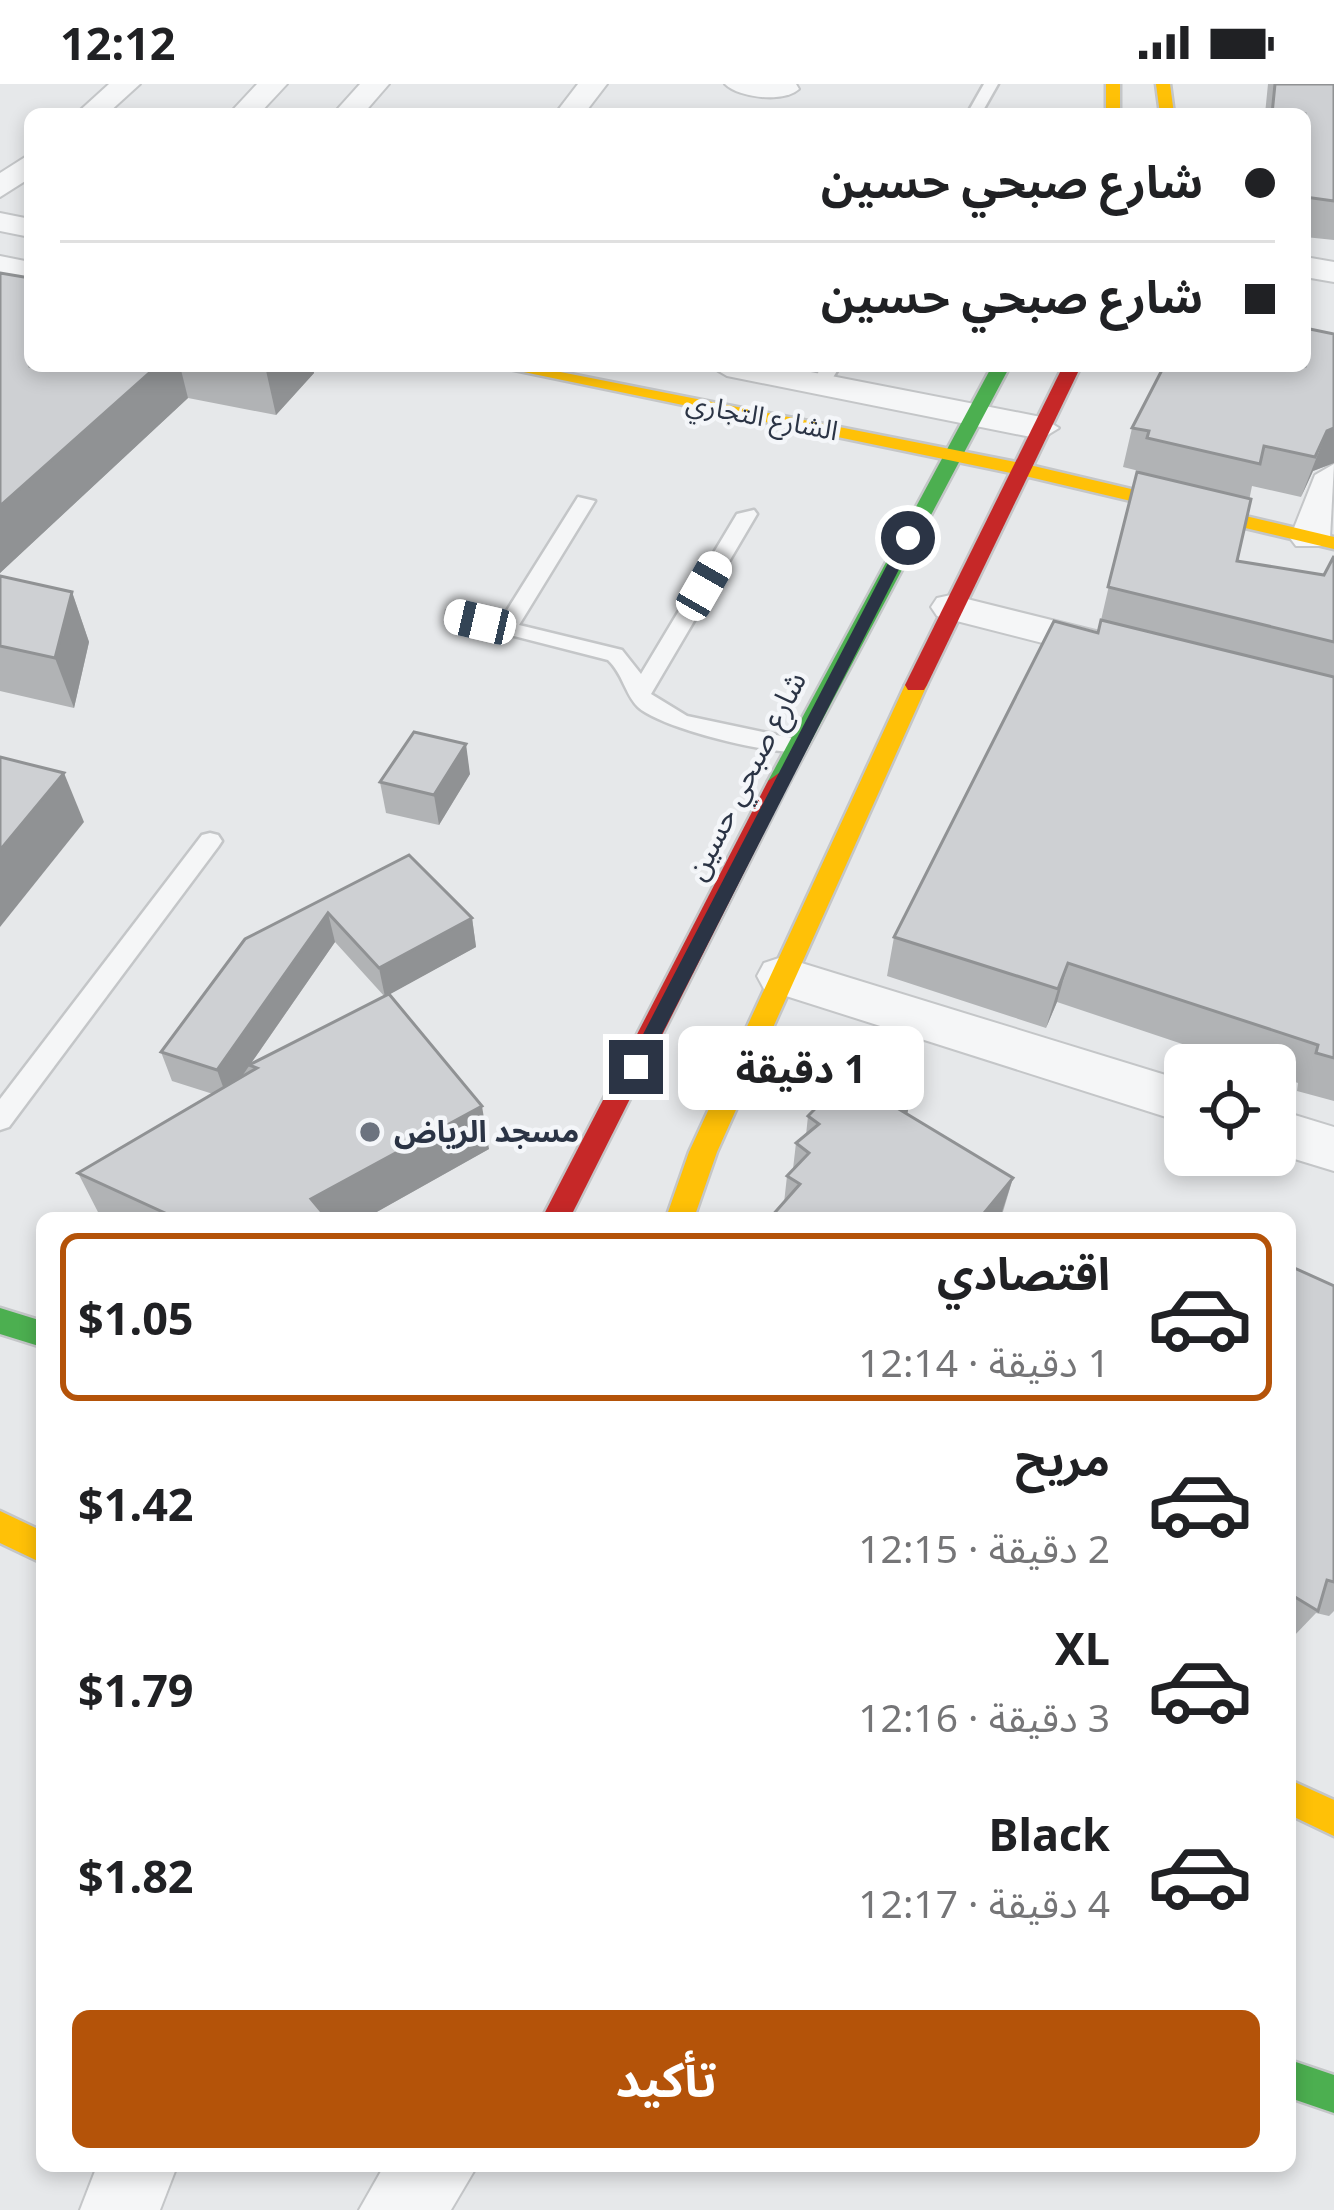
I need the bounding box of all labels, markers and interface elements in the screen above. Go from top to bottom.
text: 12:12 [60,12,176,73]
text: شارع صبحي حسين [821,150,1203,211]
text: شارع صبحي حسين [821,265,1203,326]
street label: الشارع التجاري [683,383,841,452]
route start [881,511,935,565]
car [670,546,738,626]
car [441,596,519,648]
street label: شارع صبحي حسين [674,664,818,888]
callout: 1 دقيقة [678,1025,924,1109]
route end [609,1040,663,1094]
text: 1 دقيقة [736,1041,866,1094]
map controls [1164,1044,1296,1176]
button: locate [1164,1044,1296,1176]
place label: مسجد الرياض [394,1110,579,1151]
marker: مسجد الرياض [357,1119,383,1145]
text: اقتصادي [937,1242,1110,1303]
icon: car [1146,1263,1254,1371]
text: $1.05 [78,1287,194,1348]
text: 1 دقيقة · 12:14 [858,1335,1110,1388]
text: مريح [1015,1428,1110,1489]
icon: car [1146,1449,1254,1557]
text: $1.42 [78,1473,194,1534]
text: 2 دقيقة · 12:15 [858,1521,1110,1574]
text: XL [1055,1617,1110,1678]
icon: car [1146,1635,1254,1743]
text: $1.79 [78,1659,194,1720]
text: 3 دقيقة · 12:16 [858,1690,1110,1743]
text: Black [989,1803,1110,1864]
icon: car [1146,1821,1254,1929]
text: $1.82 [78,1845,194,1906]
text: 4 دقيقة · 12:17 [858,1876,1110,1929]
button: تأكيد [72,2010,1260,2148]

